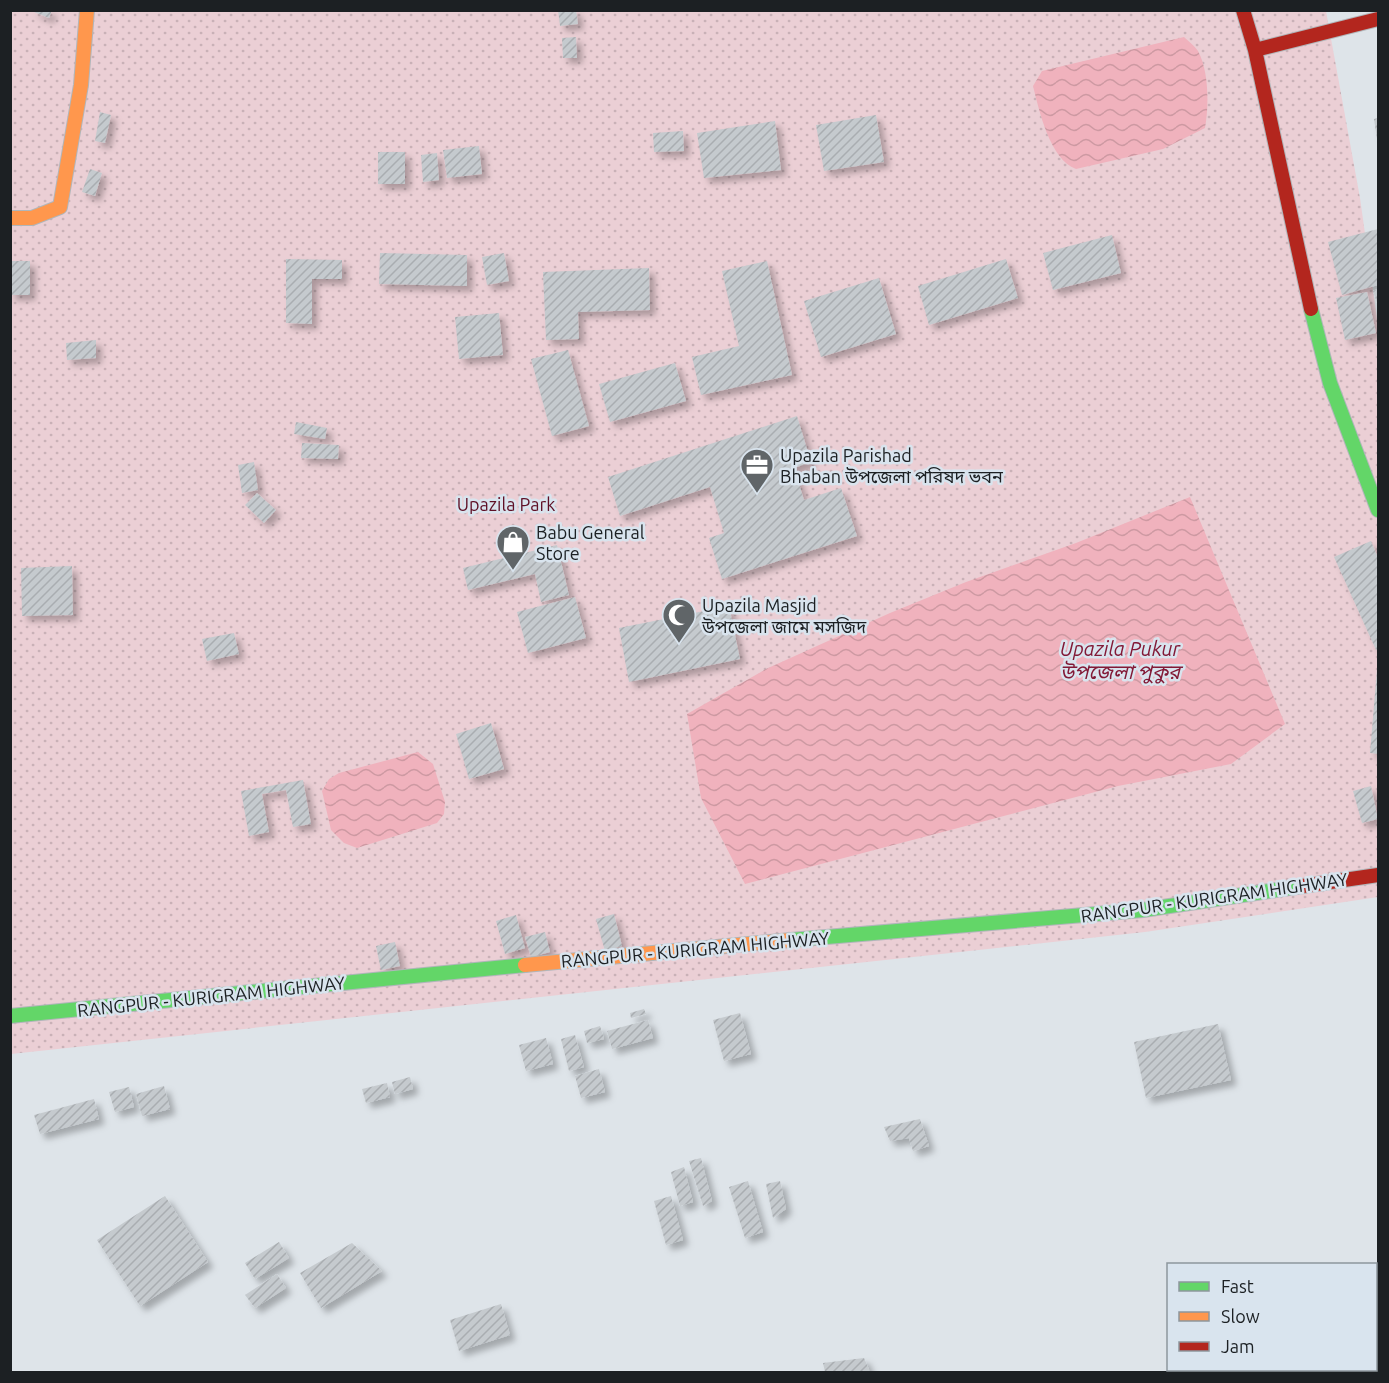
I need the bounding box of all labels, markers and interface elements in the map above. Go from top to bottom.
place label: Upazila Parishad Bhaban উপজেলা পরিষদ ভবন [780,445,1004,486]
office icon: Upazila Parishad Bhaban উপজেলা পরিষদ ভবন [739,447,775,494]
park label: Upazila Park [457,494,555,514]
place label: Babu General Store [536,522,645,563]
shop icon: Babu General Store [495,524,531,571]
place label: Upazila Masjid উপজেলা জামে মসজিদ [701,595,867,636]
mosque icon: Upazila Masjid উপজেলা জামে মসজিদ [661,597,697,644]
water label: Upazila Pukur উপজেলা পুকুর [1060,637,1184,684]
street label: RANGPUR - KURIGRAM HIGHWAY [1079,868,1349,926]
street label: RANGPUR - KURIGRAM HIGHWAY [560,927,830,971]
street label: RANGPUR - KURIGRAM HIGHWAY [76,972,346,1020]
legend [1167,1263,1377,1371]
text: Fast [1221,1276,1254,1296]
text: Slow [1221,1306,1260,1326]
text: Jam [1221,1336,1255,1356]

